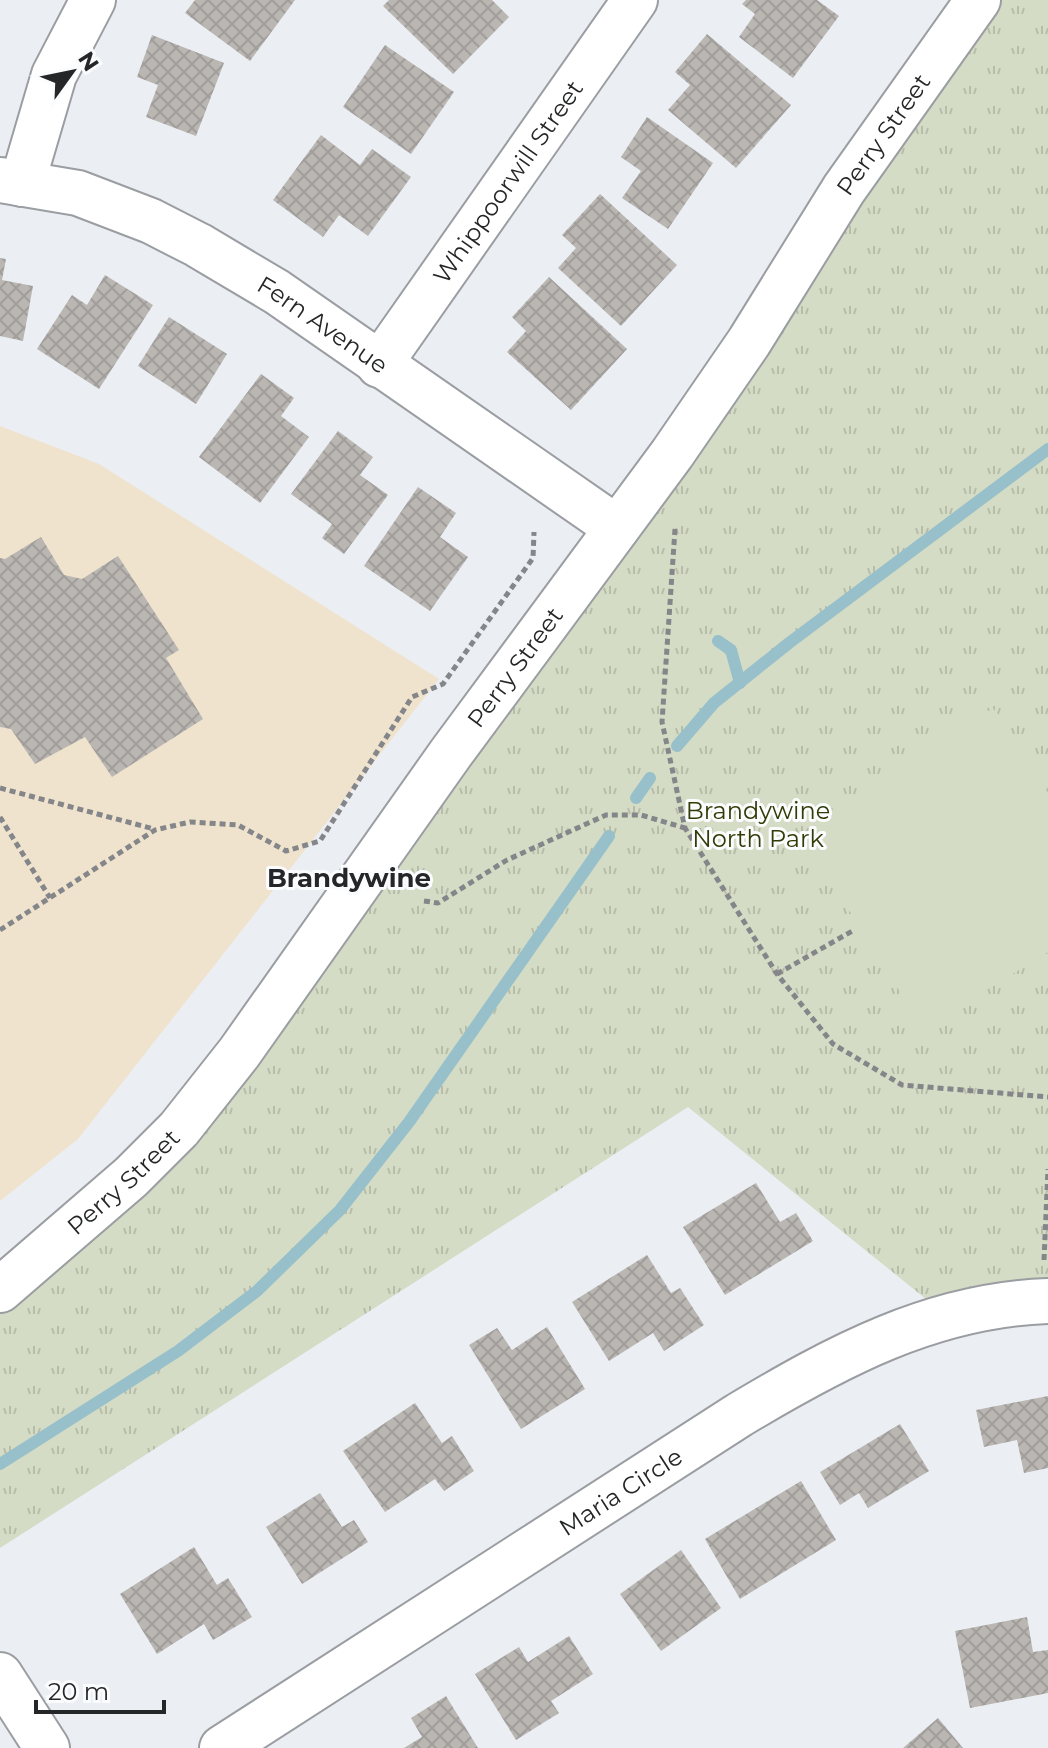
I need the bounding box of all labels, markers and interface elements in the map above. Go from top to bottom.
north arrow [32,32,112,112]
text: N [72,47,105,76]
street label: Perry Street [830,68,936,201]
street label: Whippoorwill Street [427,74,589,289]
street label: Fern Avenue [252,269,394,379]
street label: Perry Street [461,601,569,733]
park label: Brandywine North Park [686,796,830,853]
district label: Brandywine [267,862,431,894]
street label: Perry Street [61,1123,185,1240]
street label: Maria Circle [554,1441,687,1542]
scale bar [36,1664,164,1714]
text: 20 m [48,1677,109,1706]

